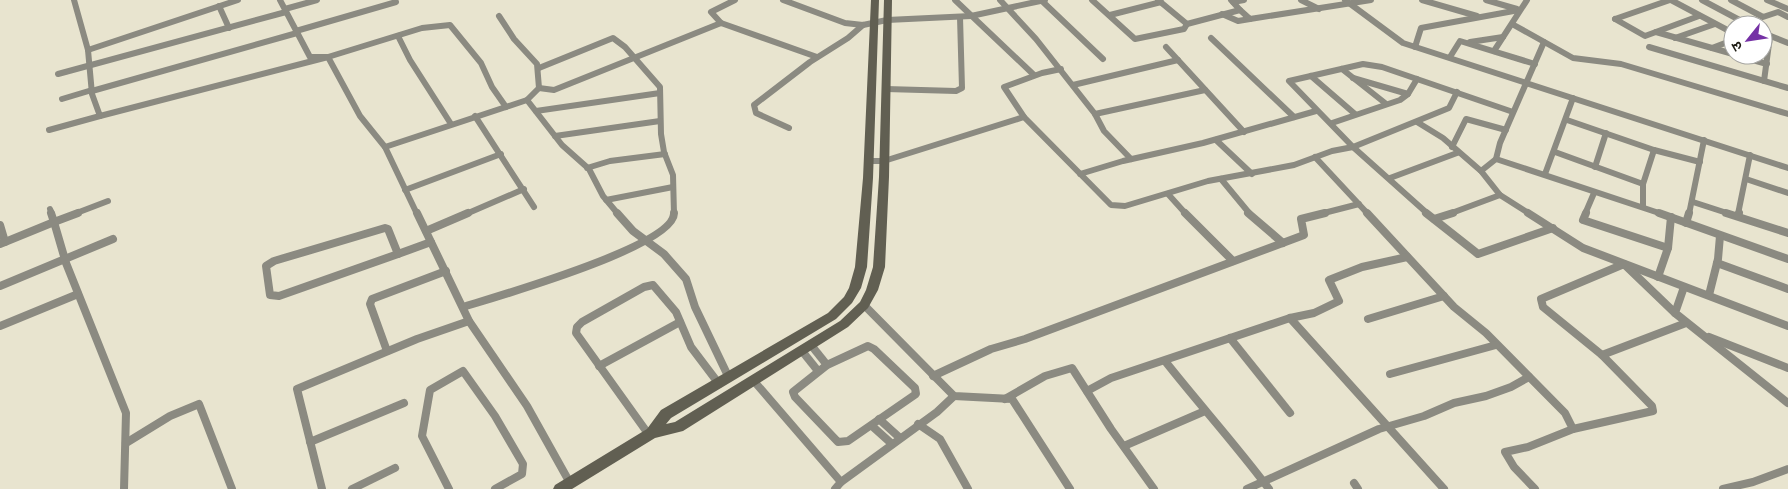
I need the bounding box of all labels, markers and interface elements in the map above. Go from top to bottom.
north arrow [1723,15,1773,65]
text: उ [1727,38,1747,54]

